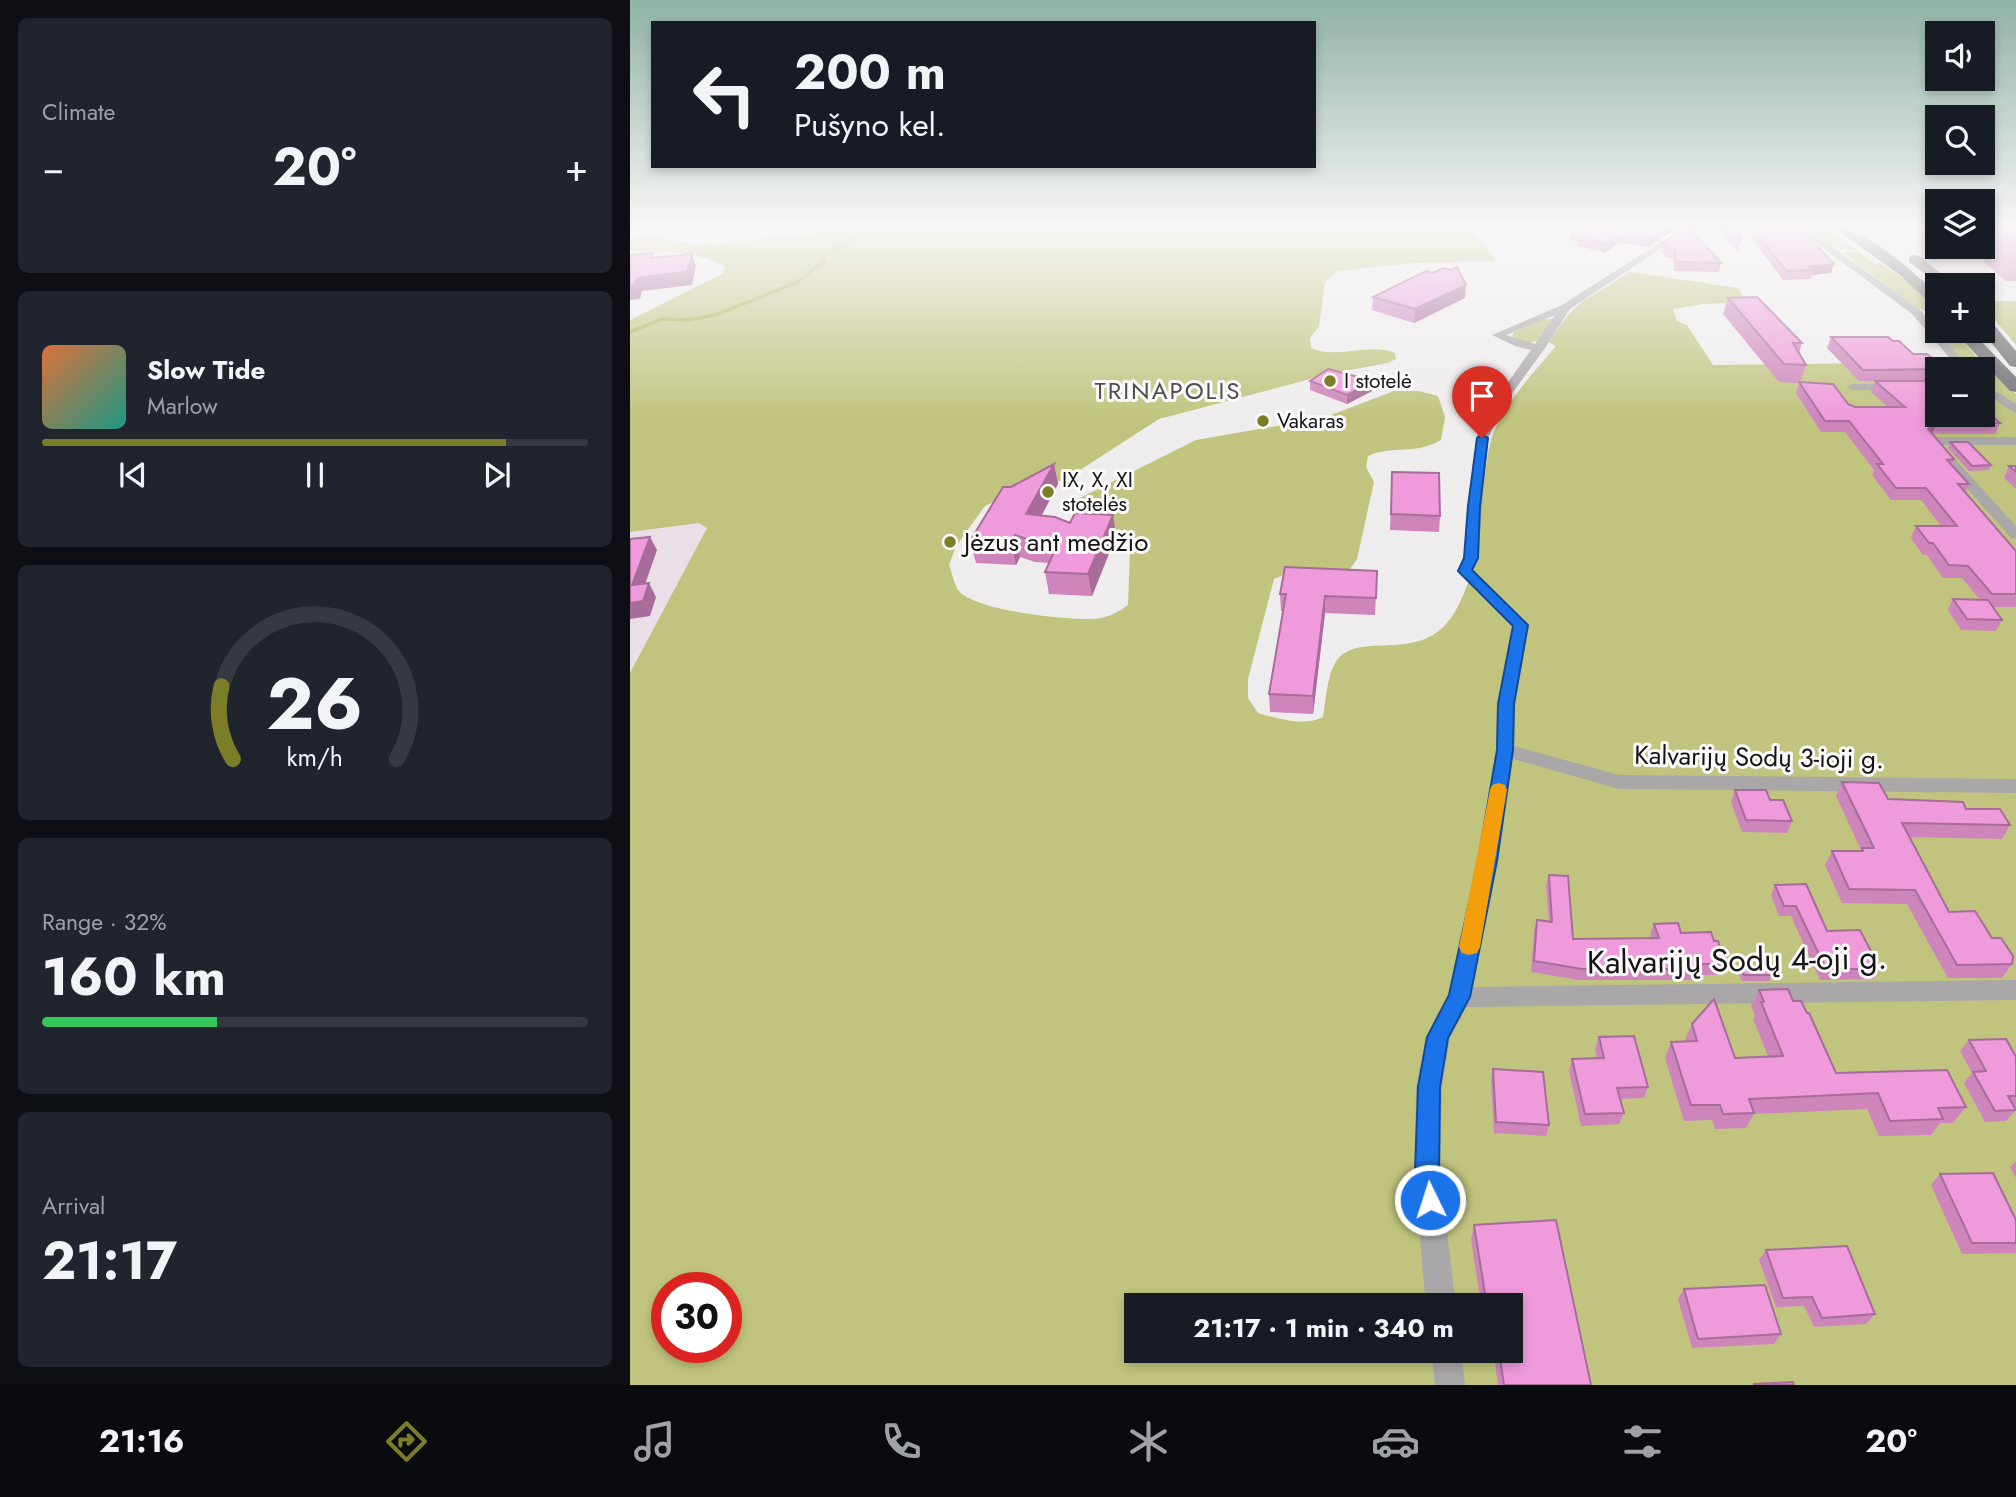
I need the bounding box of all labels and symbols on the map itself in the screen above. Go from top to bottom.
place label: I stotelė [1344,366,1412,396]
pin [1452,366,1512,438]
district label: TRINAPOLIS [1095,373,1241,408]
marker: I stotelė [1322,373,1338,389]
place label: Vakaras [1277,406,1344,436]
marker: Vakaras [1255,413,1271,429]
place label: IX, X, XI stotelės [1062,465,1133,519]
marker: IX, X, XI stotelės [1040,484,1056,500]
place label: Jėzus ant medžio [961,523,1148,561]
marker: Jėzus ant medžio [942,534,958,550]
street label: Kalvarijų Sodų 3-ioji g. [1634,736,1884,778]
street label: Kalvarijų Sodų 4-oji g. [1586,934,1888,986]
position arrow [1393,1163,1467,1237]
speed limit sign: 30 [651,1272,742,1363]

